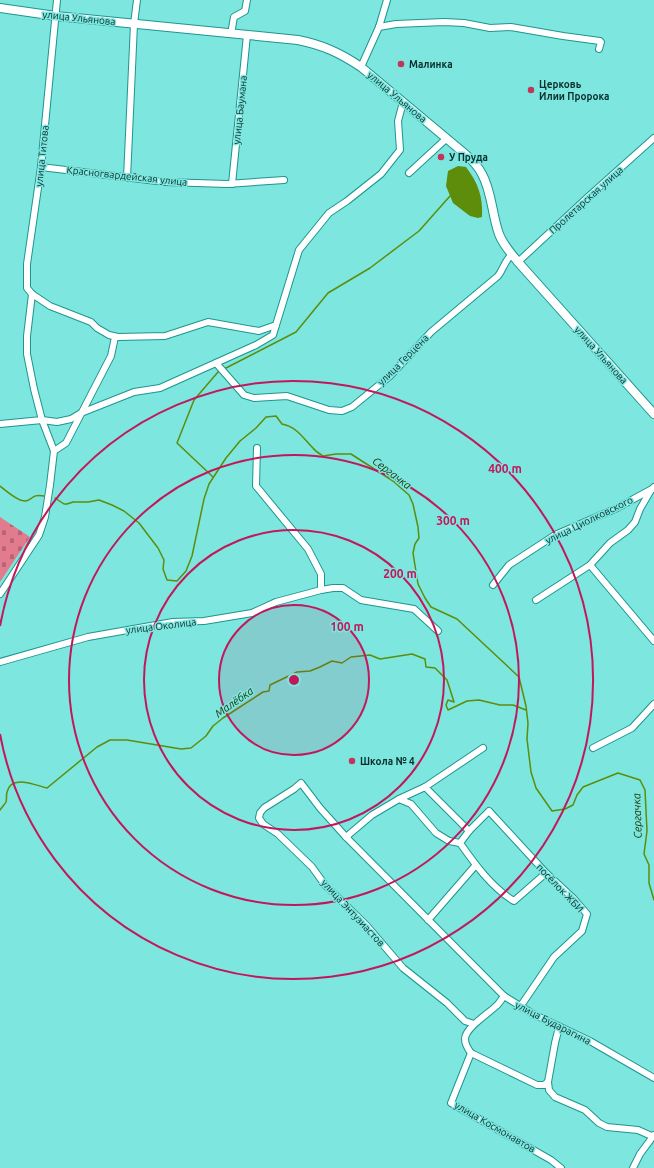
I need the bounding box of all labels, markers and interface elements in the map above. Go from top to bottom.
street label: улица Ульянова [42,9,116,27]
marker: Малинка [396,59,406,69]
place label: Малинка [409,59,453,70]
street label: улица Ульянова [365,69,429,125]
street label: улица Баумана [231,75,249,145]
place label: Церковь Илии Пророка [539,79,610,102]
marker: Церковь Илии Пророка [526,85,536,95]
street label: улица Титова [33,125,51,187]
marker: У Пруда [436,152,446,162]
place label: У Пруда [449,152,488,163]
street label: Красногвардейская улица [66,164,188,188]
street label: Пролетарская улица [547,164,625,236]
street label: улица Ульянова [572,324,630,386]
street label: улица Герцена [375,332,431,388]
water label: Сергачка [370,455,414,491]
text: 400 m [488,462,522,475]
street label: улица Циолковского [543,494,635,546]
text: 300 m [436,514,470,527]
text: 200 m [383,567,417,580]
street label: улица Околица [125,616,197,636]
text: 100 m [330,620,364,633]
centre of rings [287,673,301,687]
water label: Малёбка [212,684,256,720]
marker: Школа № 4 [347,756,357,766]
place label: Школа № 4 [360,756,415,767]
water label: Сергачка [630,793,644,839]
street label: посёлок ЖБИ [534,862,586,914]
street label: улица Энтузиастов [319,877,387,949]
street label: улица Бударагина [513,999,593,1047]
street label: улица Космонавтов [453,1099,537,1155]

